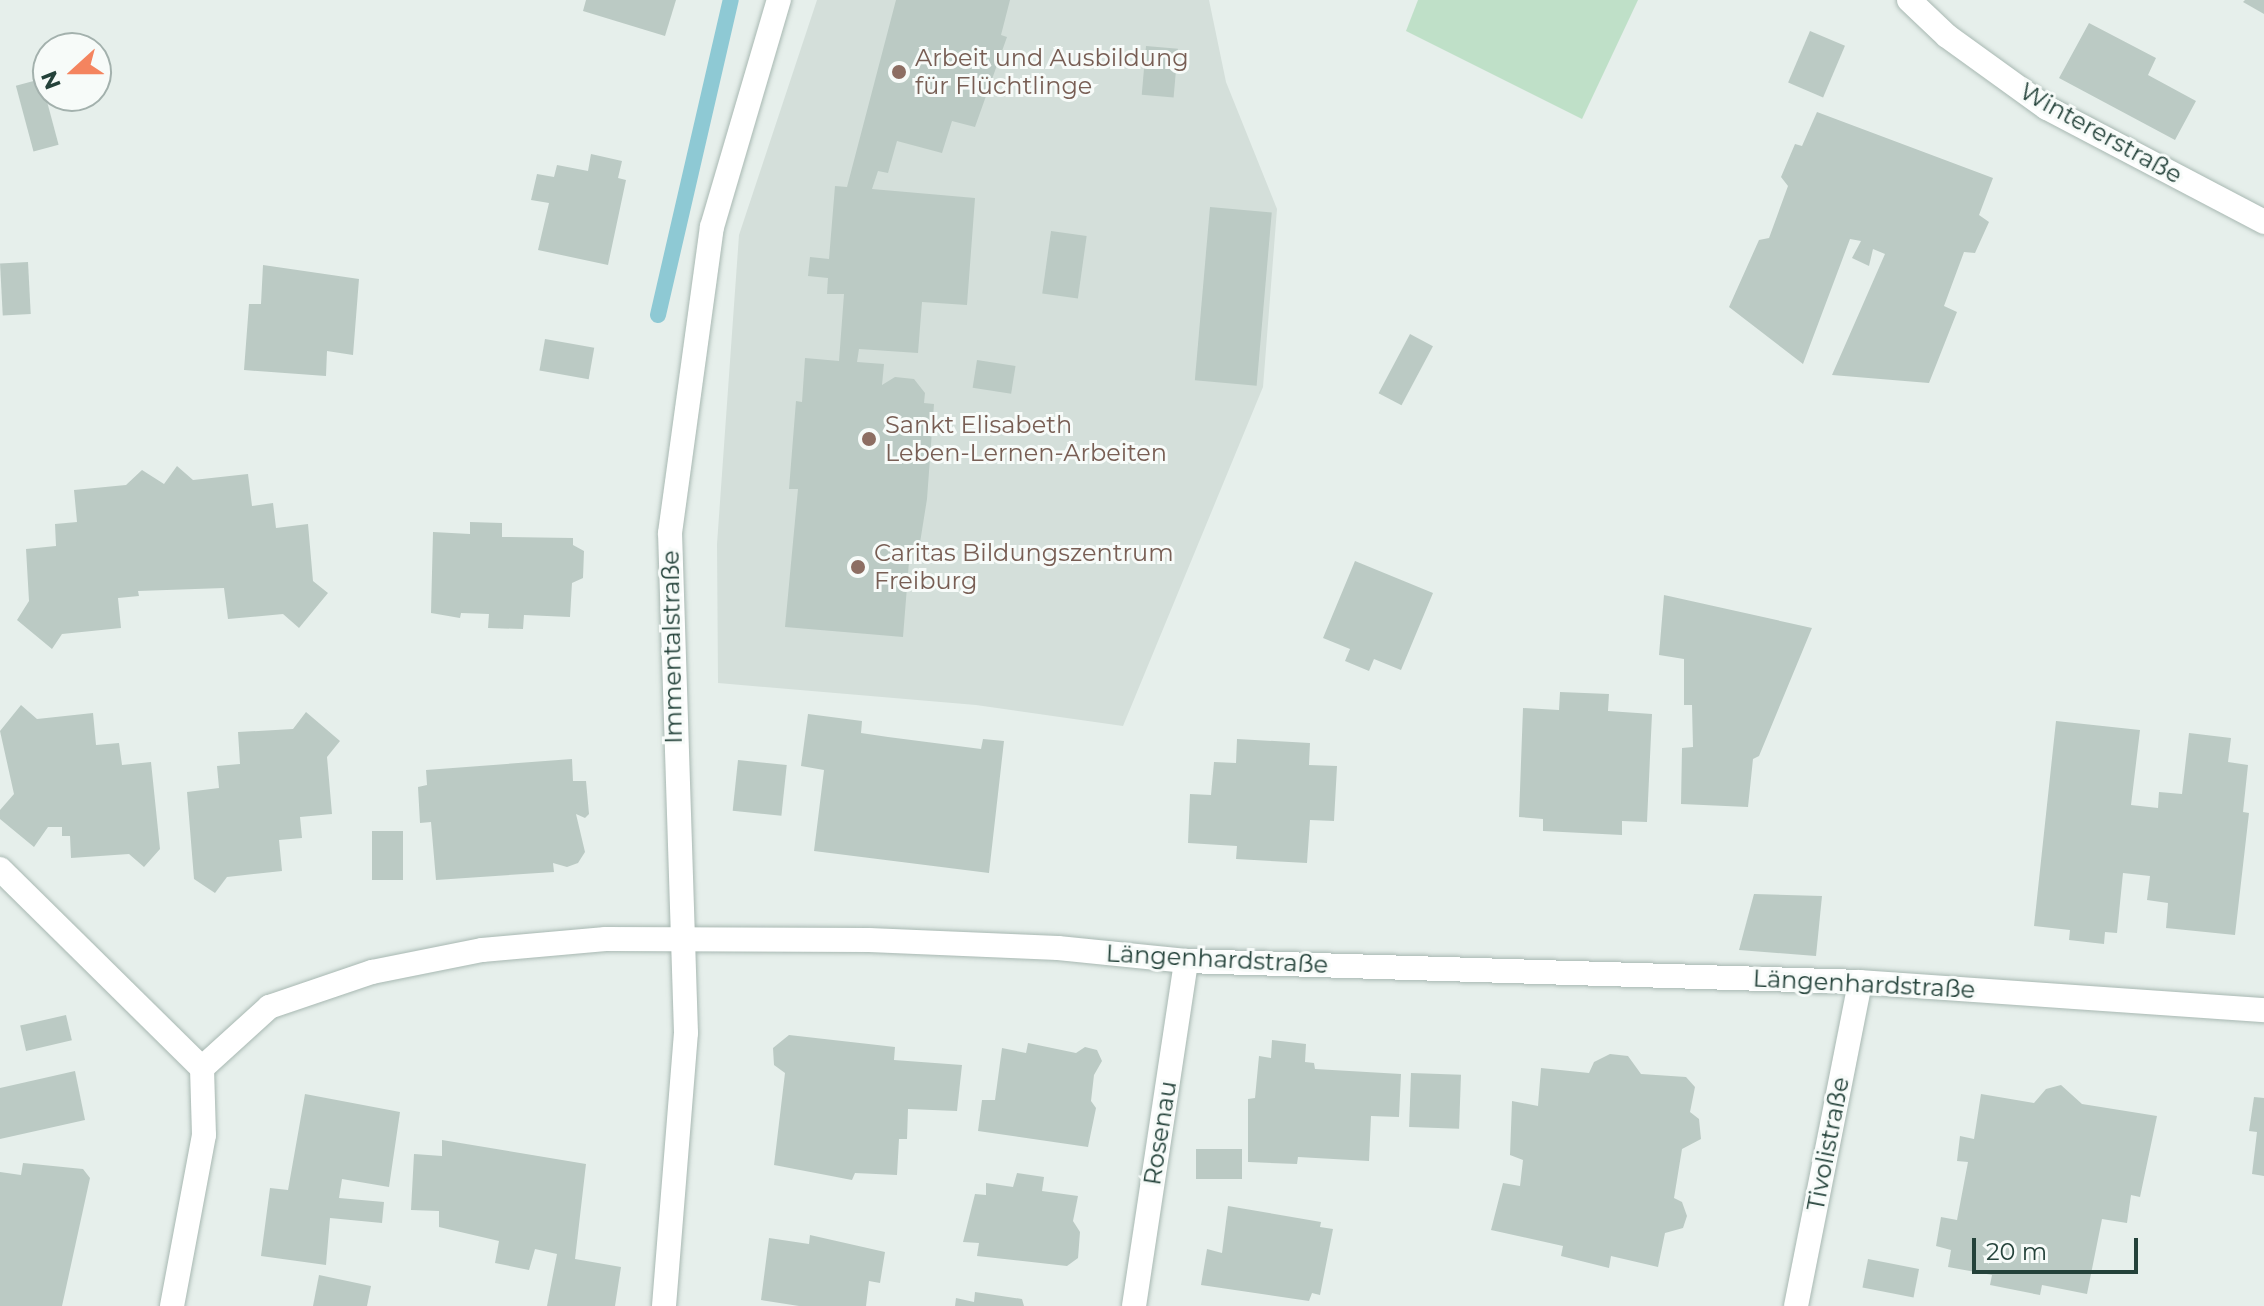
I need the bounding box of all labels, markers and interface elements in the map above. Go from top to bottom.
north arrow [32,32,112,112]
place label: Arbeit und Ausbildung für Flüchtlinge [915,44,1189,100]
marker: Arbeit und Ausbildung für Flüchtlinge [890,63,908,81]
text: N [35,67,67,93]
street label: Wintererstraße [2015,77,2187,189]
place label: Sankt Elisabeth Leben-Lernen-Arbeiten [885,411,1167,467]
marker: Sankt Elisabeth Leben-Lernen-Arbeiten [860,430,878,448]
place label: Caritas Bildungszentrum Freiburg [874,539,1174,595]
street label: Immentalstraße [656,550,688,744]
marker: Caritas Bildungszentrum Freiburg [849,558,867,576]
street label: Längenhardstraße [1105,939,1329,979]
street label: Längenhardstraße [1752,964,1976,1004]
street label: Tivolistraße [1801,1075,1855,1213]
street label: Rosenau [1138,1079,1182,1187]
scale bar [1976,1222,2142,1272]
text: 20 m [1986,1237,2047,1266]

